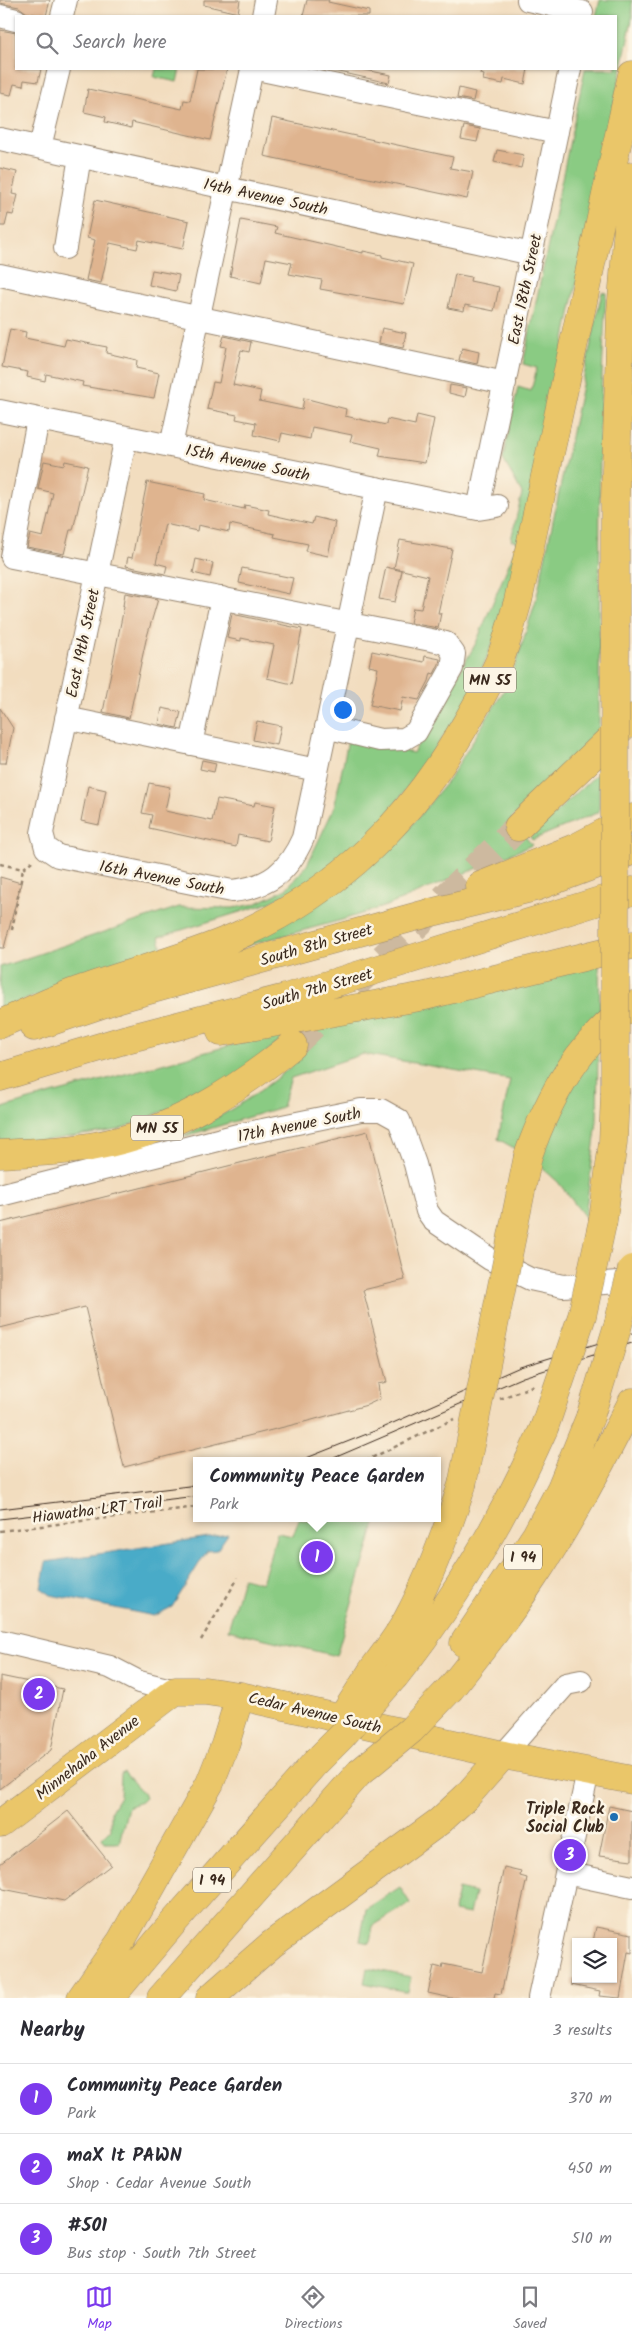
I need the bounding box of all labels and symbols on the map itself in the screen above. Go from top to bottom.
street label: 14th Avenue South [201,172,330,223]
street label: East 18th Street [502,231,550,347]
street label: 15th Avenue South [183,438,312,489]
street label: East 19th Street [60,586,107,700]
road number: MN 55 [464,668,516,692]
your location [330,697,356,723]
street label: 16th Avenue South [97,854,226,903]
street label: South 8th Street [257,917,376,973]
street label: South 7th Street [259,962,376,1017]
street label: 17th Avenue South [235,1101,363,1150]
road number: MN 55 [131,1116,183,1140]
street label: Hiawatha LRT Trail [31,1490,164,1531]
pin: 1 [301,1538,333,1576]
road number: I 94 [504,1544,542,1570]
pin: 2 [23,1675,55,1713]
street label: Cedar Avenue South [246,1686,384,1741]
street label: Minnehaha Avenue [30,1709,145,1807]
place label: Triple Rock Social Club [526,1797,605,1840]
marker: Triple Rock Social Club [608,1811,620,1823]
pin: 3 [554,1836,586,1874]
road number: I 94 [193,1868,231,1892]

